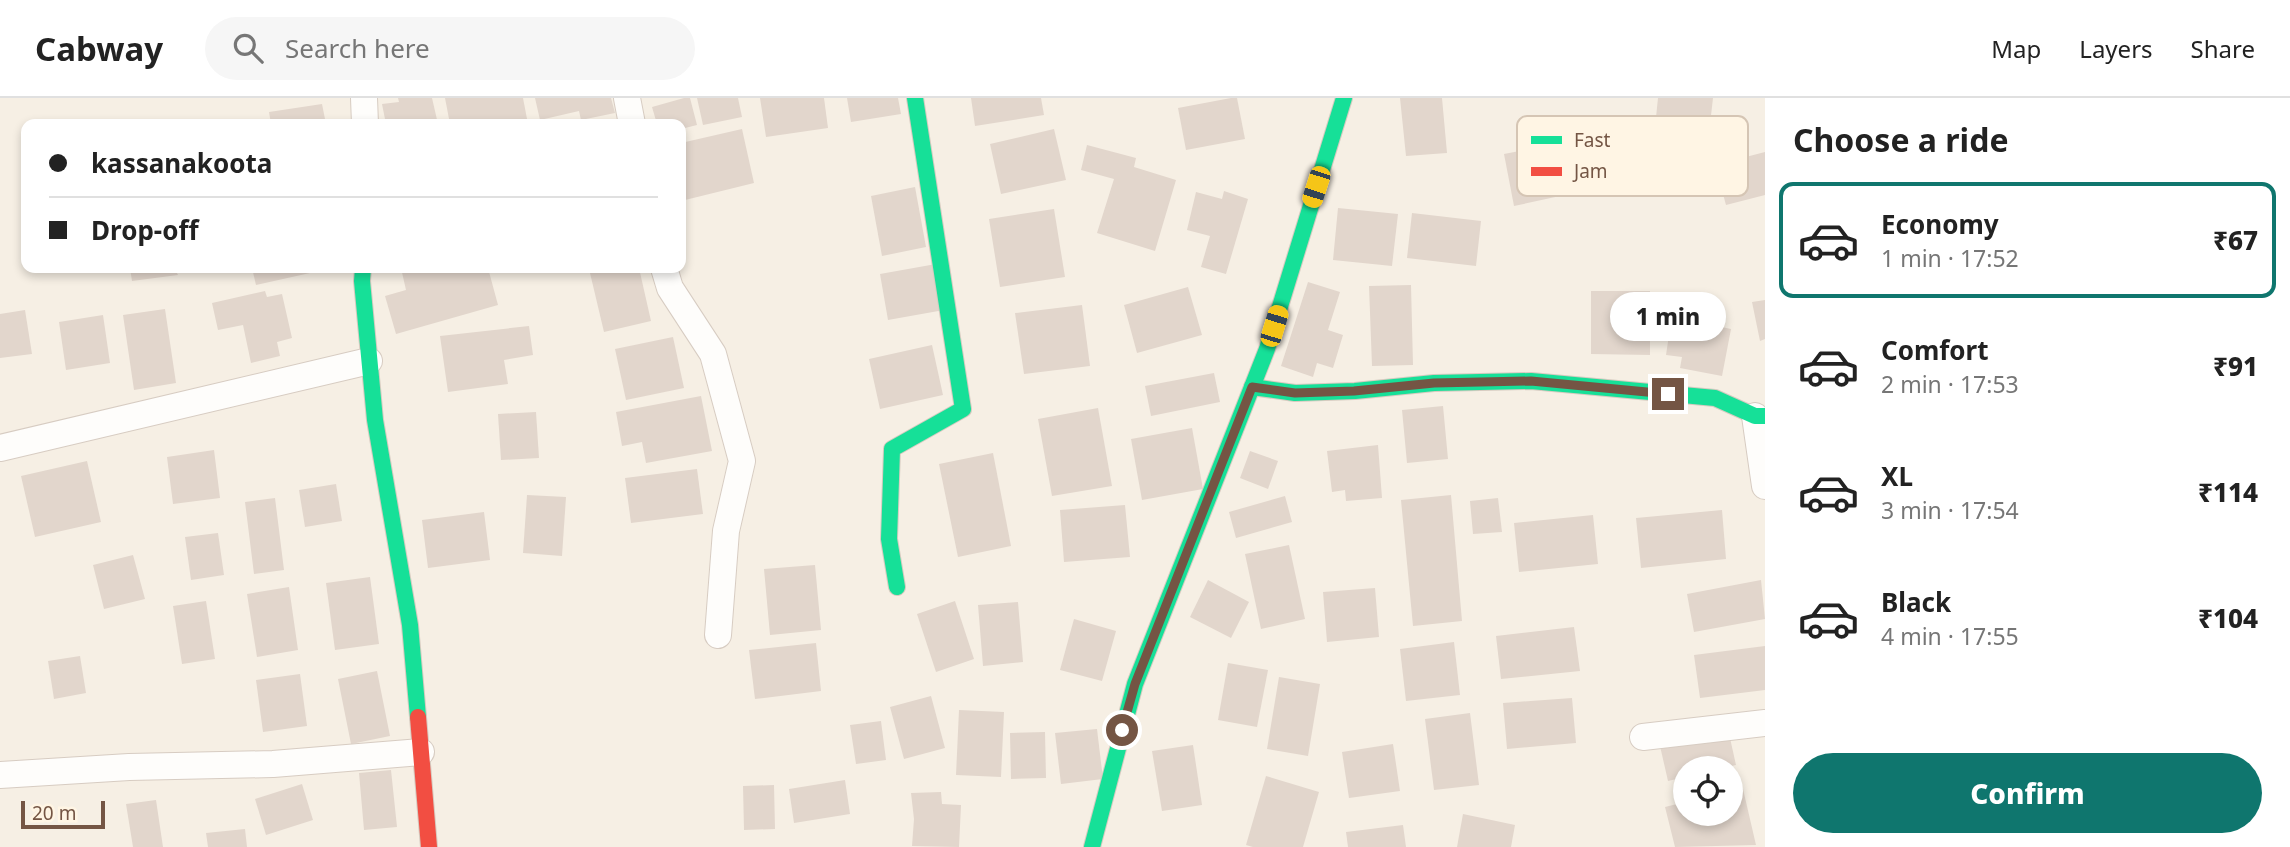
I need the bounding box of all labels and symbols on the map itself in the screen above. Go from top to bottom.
legend [1517,116,1748,196]
text: Fast [1574,127,1611,153]
text: Jam [1572,158,1608,184]
car [1300,164,1333,210]
callout: 1 min [1610,292,1726,342]
car [1258,303,1291,349]
route end [1652,378,1684,410]
route start [1106,714,1138,746]
scale bar [21,798,105,830]

